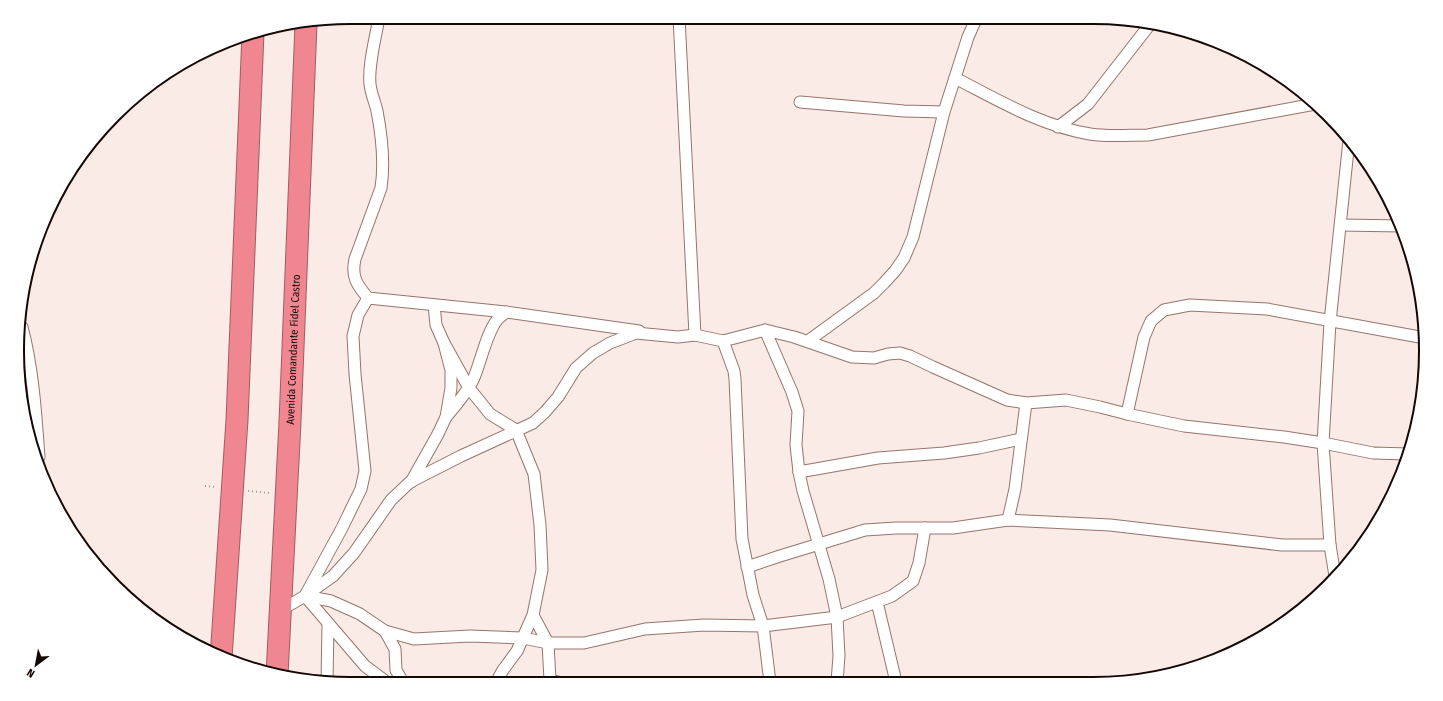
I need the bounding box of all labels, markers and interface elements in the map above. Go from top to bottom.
street label: Avenida Comandante Fidel Castro [283,274,302,425]
north arrow [16,645,56,685]
text: N [25,666,37,680]

